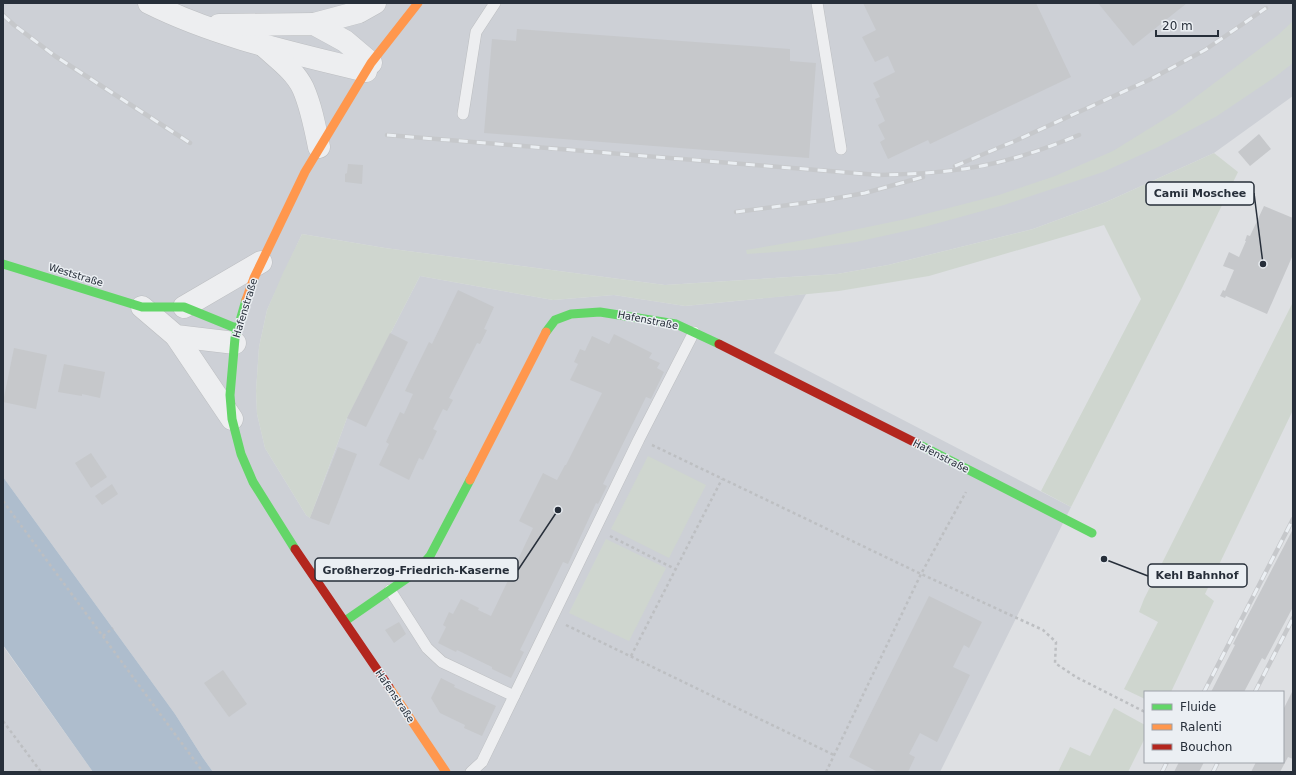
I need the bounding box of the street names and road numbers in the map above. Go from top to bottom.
street label: Weststraße [47,261,105,289]
street label: Hafenstraße [231,277,259,339]
street label: Hafenstraße [617,309,679,331]
street label: Hafenstraße [911,437,971,475]
street label: Hafenstraße [373,667,417,725]

